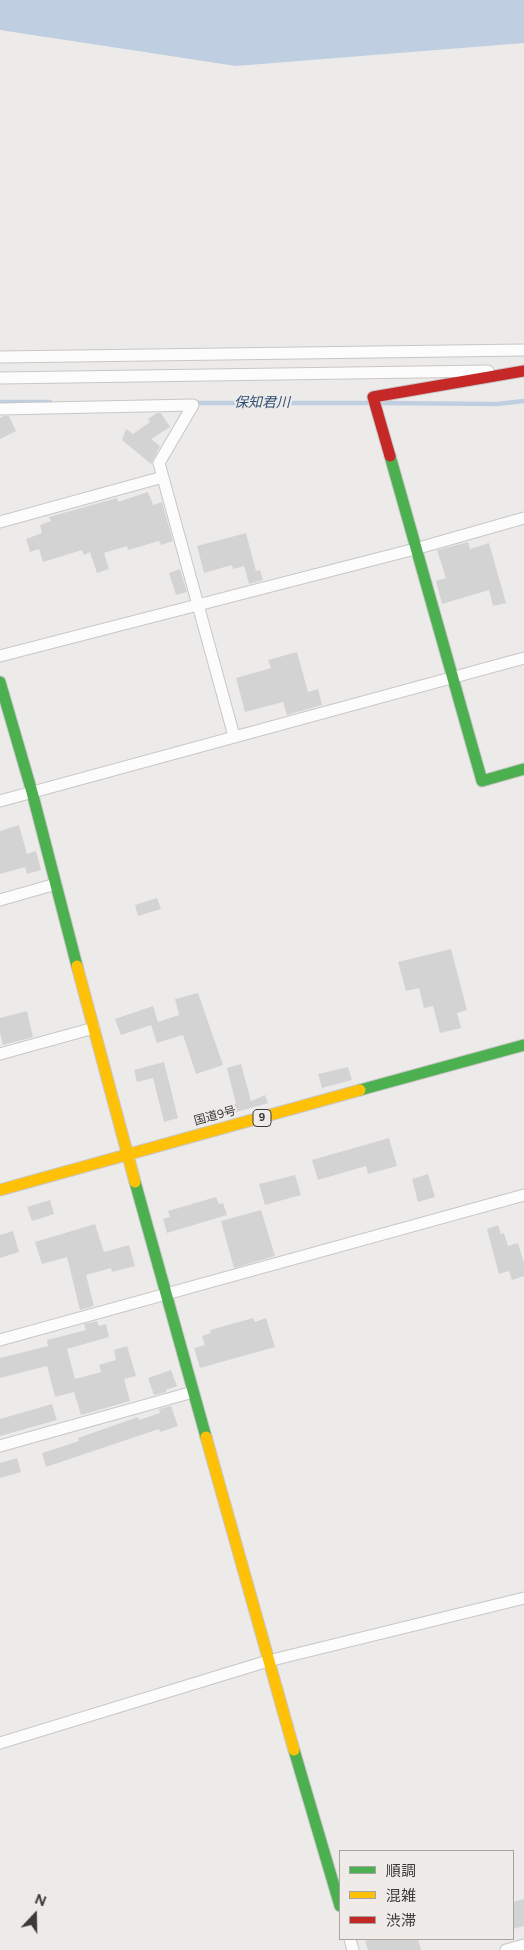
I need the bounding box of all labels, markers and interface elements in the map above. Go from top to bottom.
water label: 保知君川 [234,395,290,411]
street label: 国道9号 [192,1104,238,1128]
road number: 9 [253,1110,271,1126]
legend [339,1850,514,1940]
text: 順調 [386,1862,416,1880]
text: 混雑 [386,1887,416,1905]
north arrow [10,1890,60,1940]
text: N [32,1891,49,1910]
text: 渋滞 [386,1912,416,1930]

